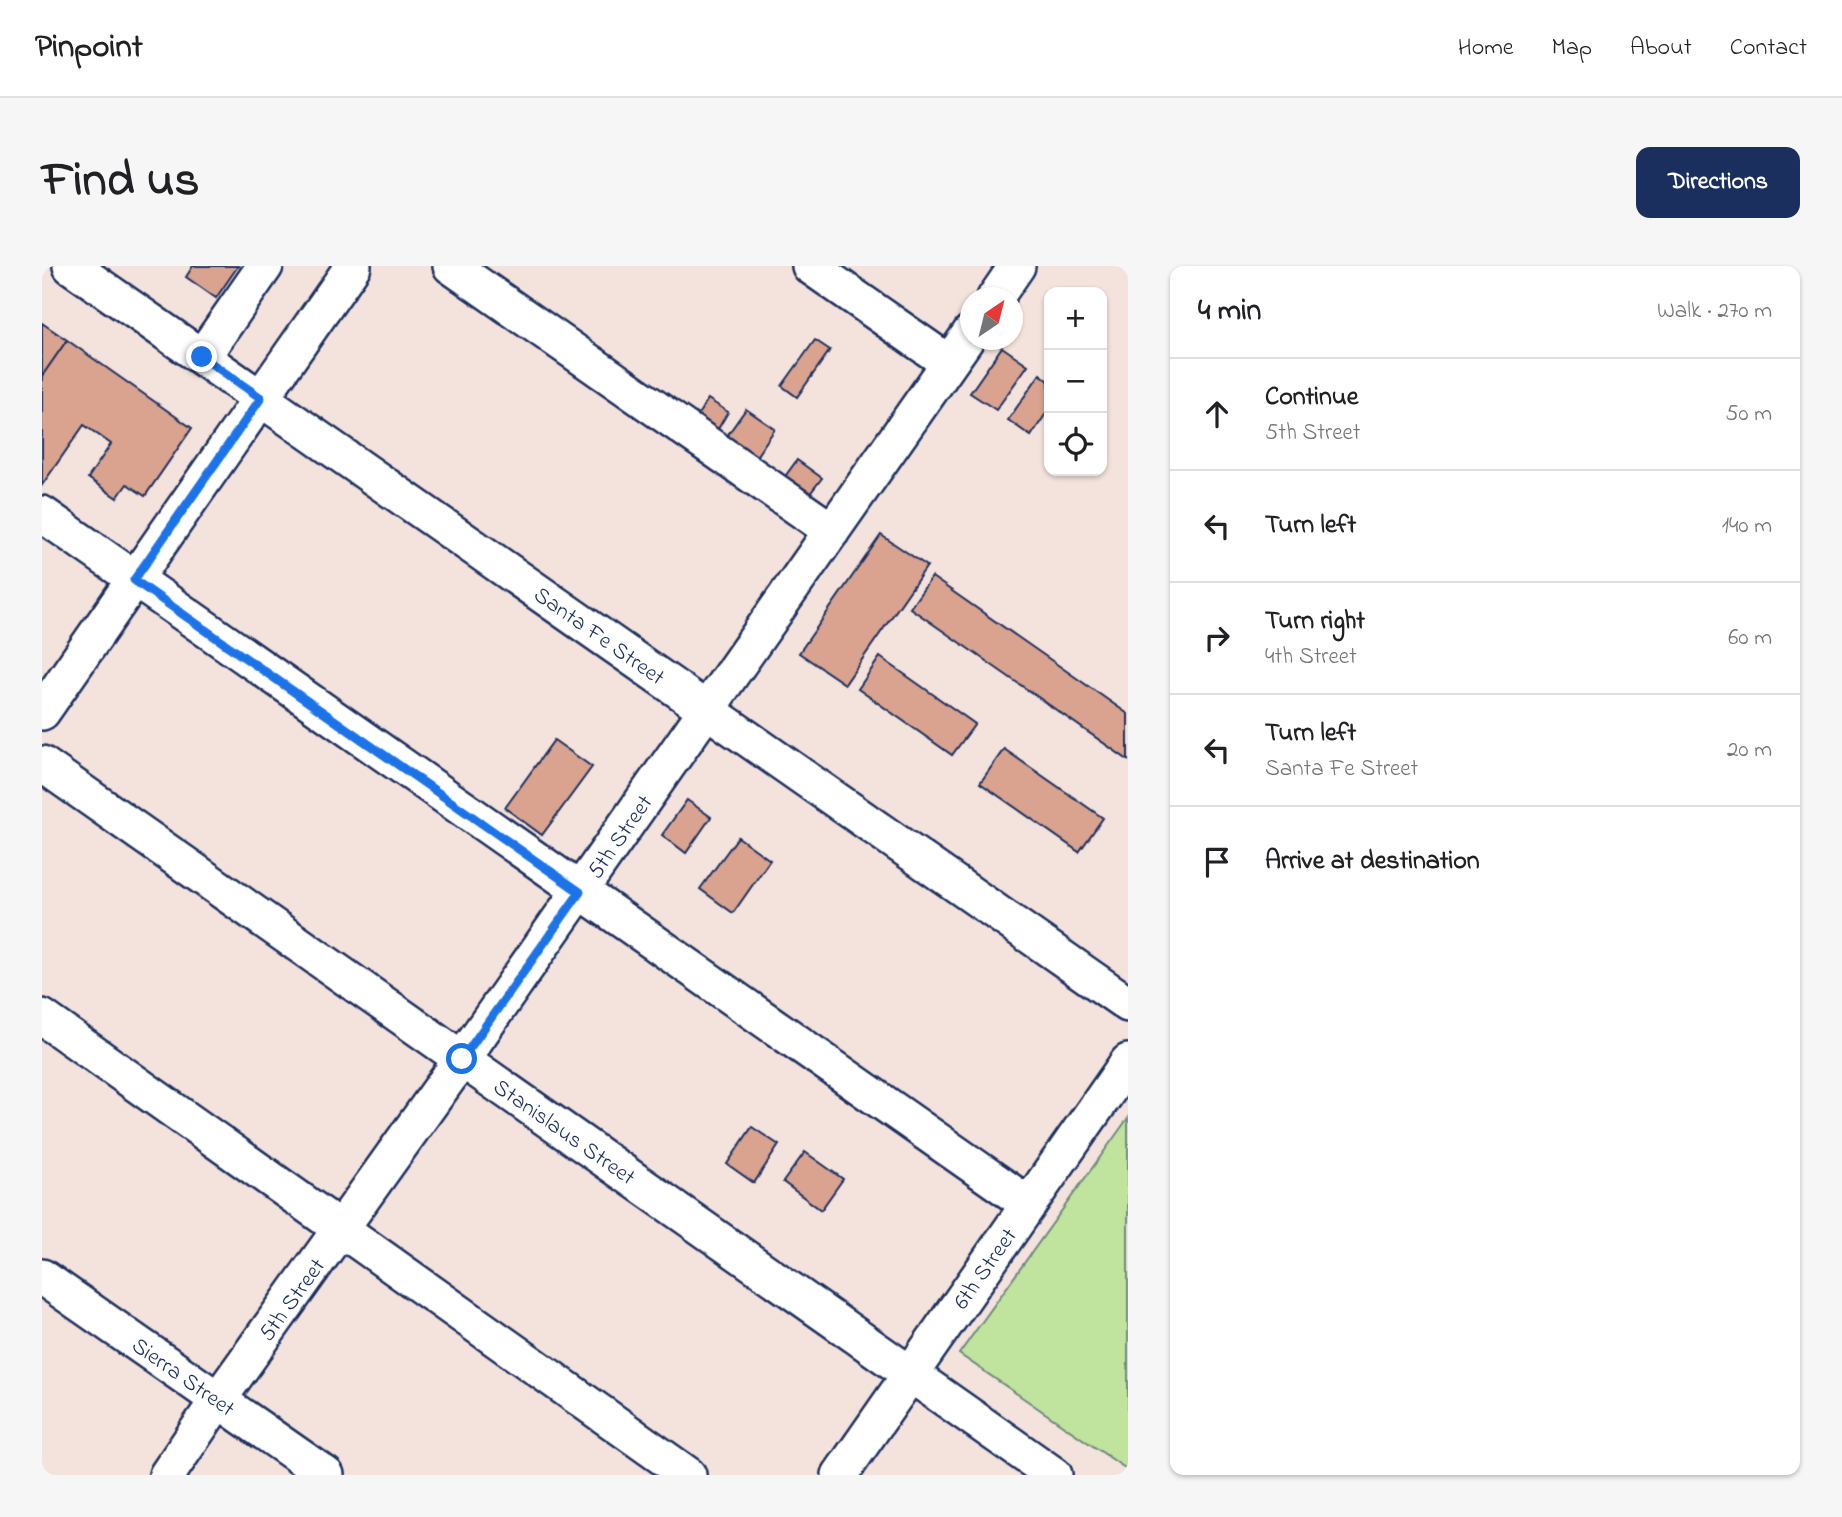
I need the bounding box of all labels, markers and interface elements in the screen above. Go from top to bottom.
text: Pinpoint [35,24,143,72]
text: Home [1458,31,1514,66]
text: Map [1552,31,1592,66]
text: About [1630,31,1692,66]
text: Contact [1730,31,1807,66]
text: Find us [42,146,199,218]
button: Directions [1636,147,1800,218]
north arrow [960,287,1023,350]
map controls [1044,287,1107,476]
button: + [1044,287,1107,350]
text: 4 min [1198,290,1261,334]
text: Walk · 270 m [1657,295,1772,328]
route end [186,341,217,372]
button: − [1044,350,1107,413]
text: Continue [1265,379,1358,417]
icon: ahead [1198,395,1236,433]
text: 50 m [1725,398,1772,431]
button: locate [1044,413,1107,476]
text: 5th Street [1265,417,1361,450]
icon: left [1198,507,1236,545]
text: Turn left [1265,507,1356,545]
text: 140 m [1722,510,1772,543]
street label: Santa Fe Street [526,580,671,695]
text: Turn right [1265,603,1365,641]
icon: right [1198,619,1236,657]
text: 60 m [1728,622,1772,655]
text: 4th Street [1265,641,1357,674]
text: Turn left [1265,715,1356,753]
icon: left [1198,731,1236,769]
text: 20 m [1727,734,1772,767]
text: Santa Fe Street [1265,753,1418,786]
street label: 5th Street [580,789,662,886]
icon: arrive [1198,843,1236,881]
text: Arrive at destination [1265,843,1480,881]
route start [446,1043,477,1074]
street label: Stanislaus Street [486,1072,642,1195]
street label: 6th Street [946,1222,1026,1317]
street label: 5th Street [252,1252,335,1349]
street label: Sierra Street [124,1330,241,1426]

